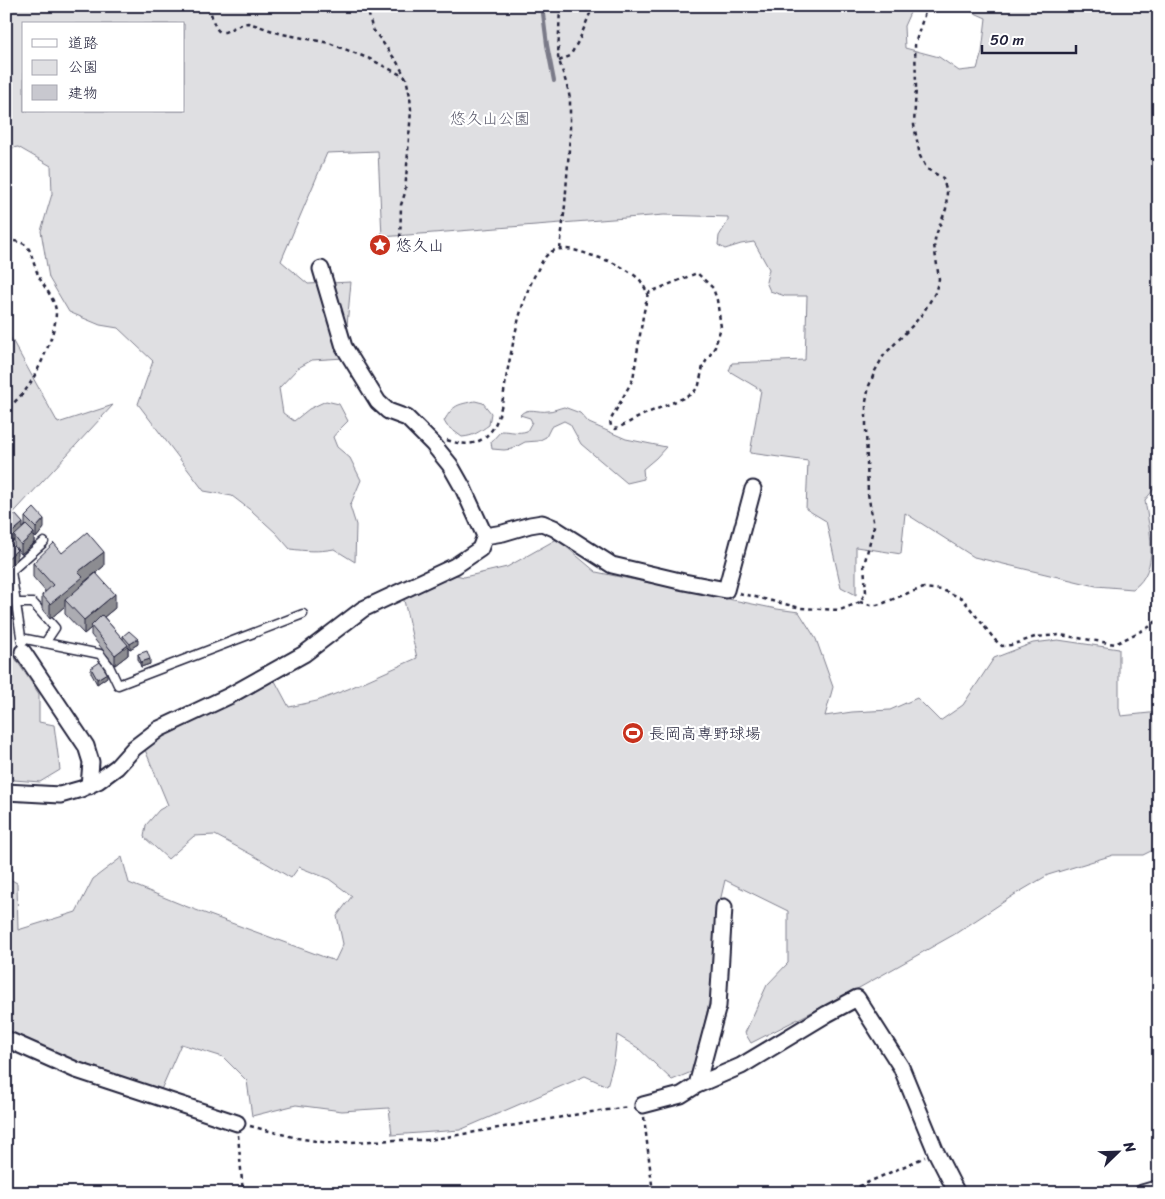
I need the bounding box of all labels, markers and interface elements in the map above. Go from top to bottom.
legend [22,22,185,112]
scale bar [982,22,1076,54]
text: 50 m [990,27,1025,53]
text: 道路 [68,30,98,56]
text: 公園 [68,54,98,80]
text: 建物 [68,80,98,106]
park label: 悠久山公園 [450,104,530,133]
place label: 悠久山 [396,231,444,260]
place icon: 悠久山 [368,233,392,257]
place label: 長岡高専野球場 [649,719,761,748]
sports icon: 長岡高専野球場 [621,721,645,745]
north arrow [1092,1126,1142,1176]
text: N [1116,1137,1143,1157]

